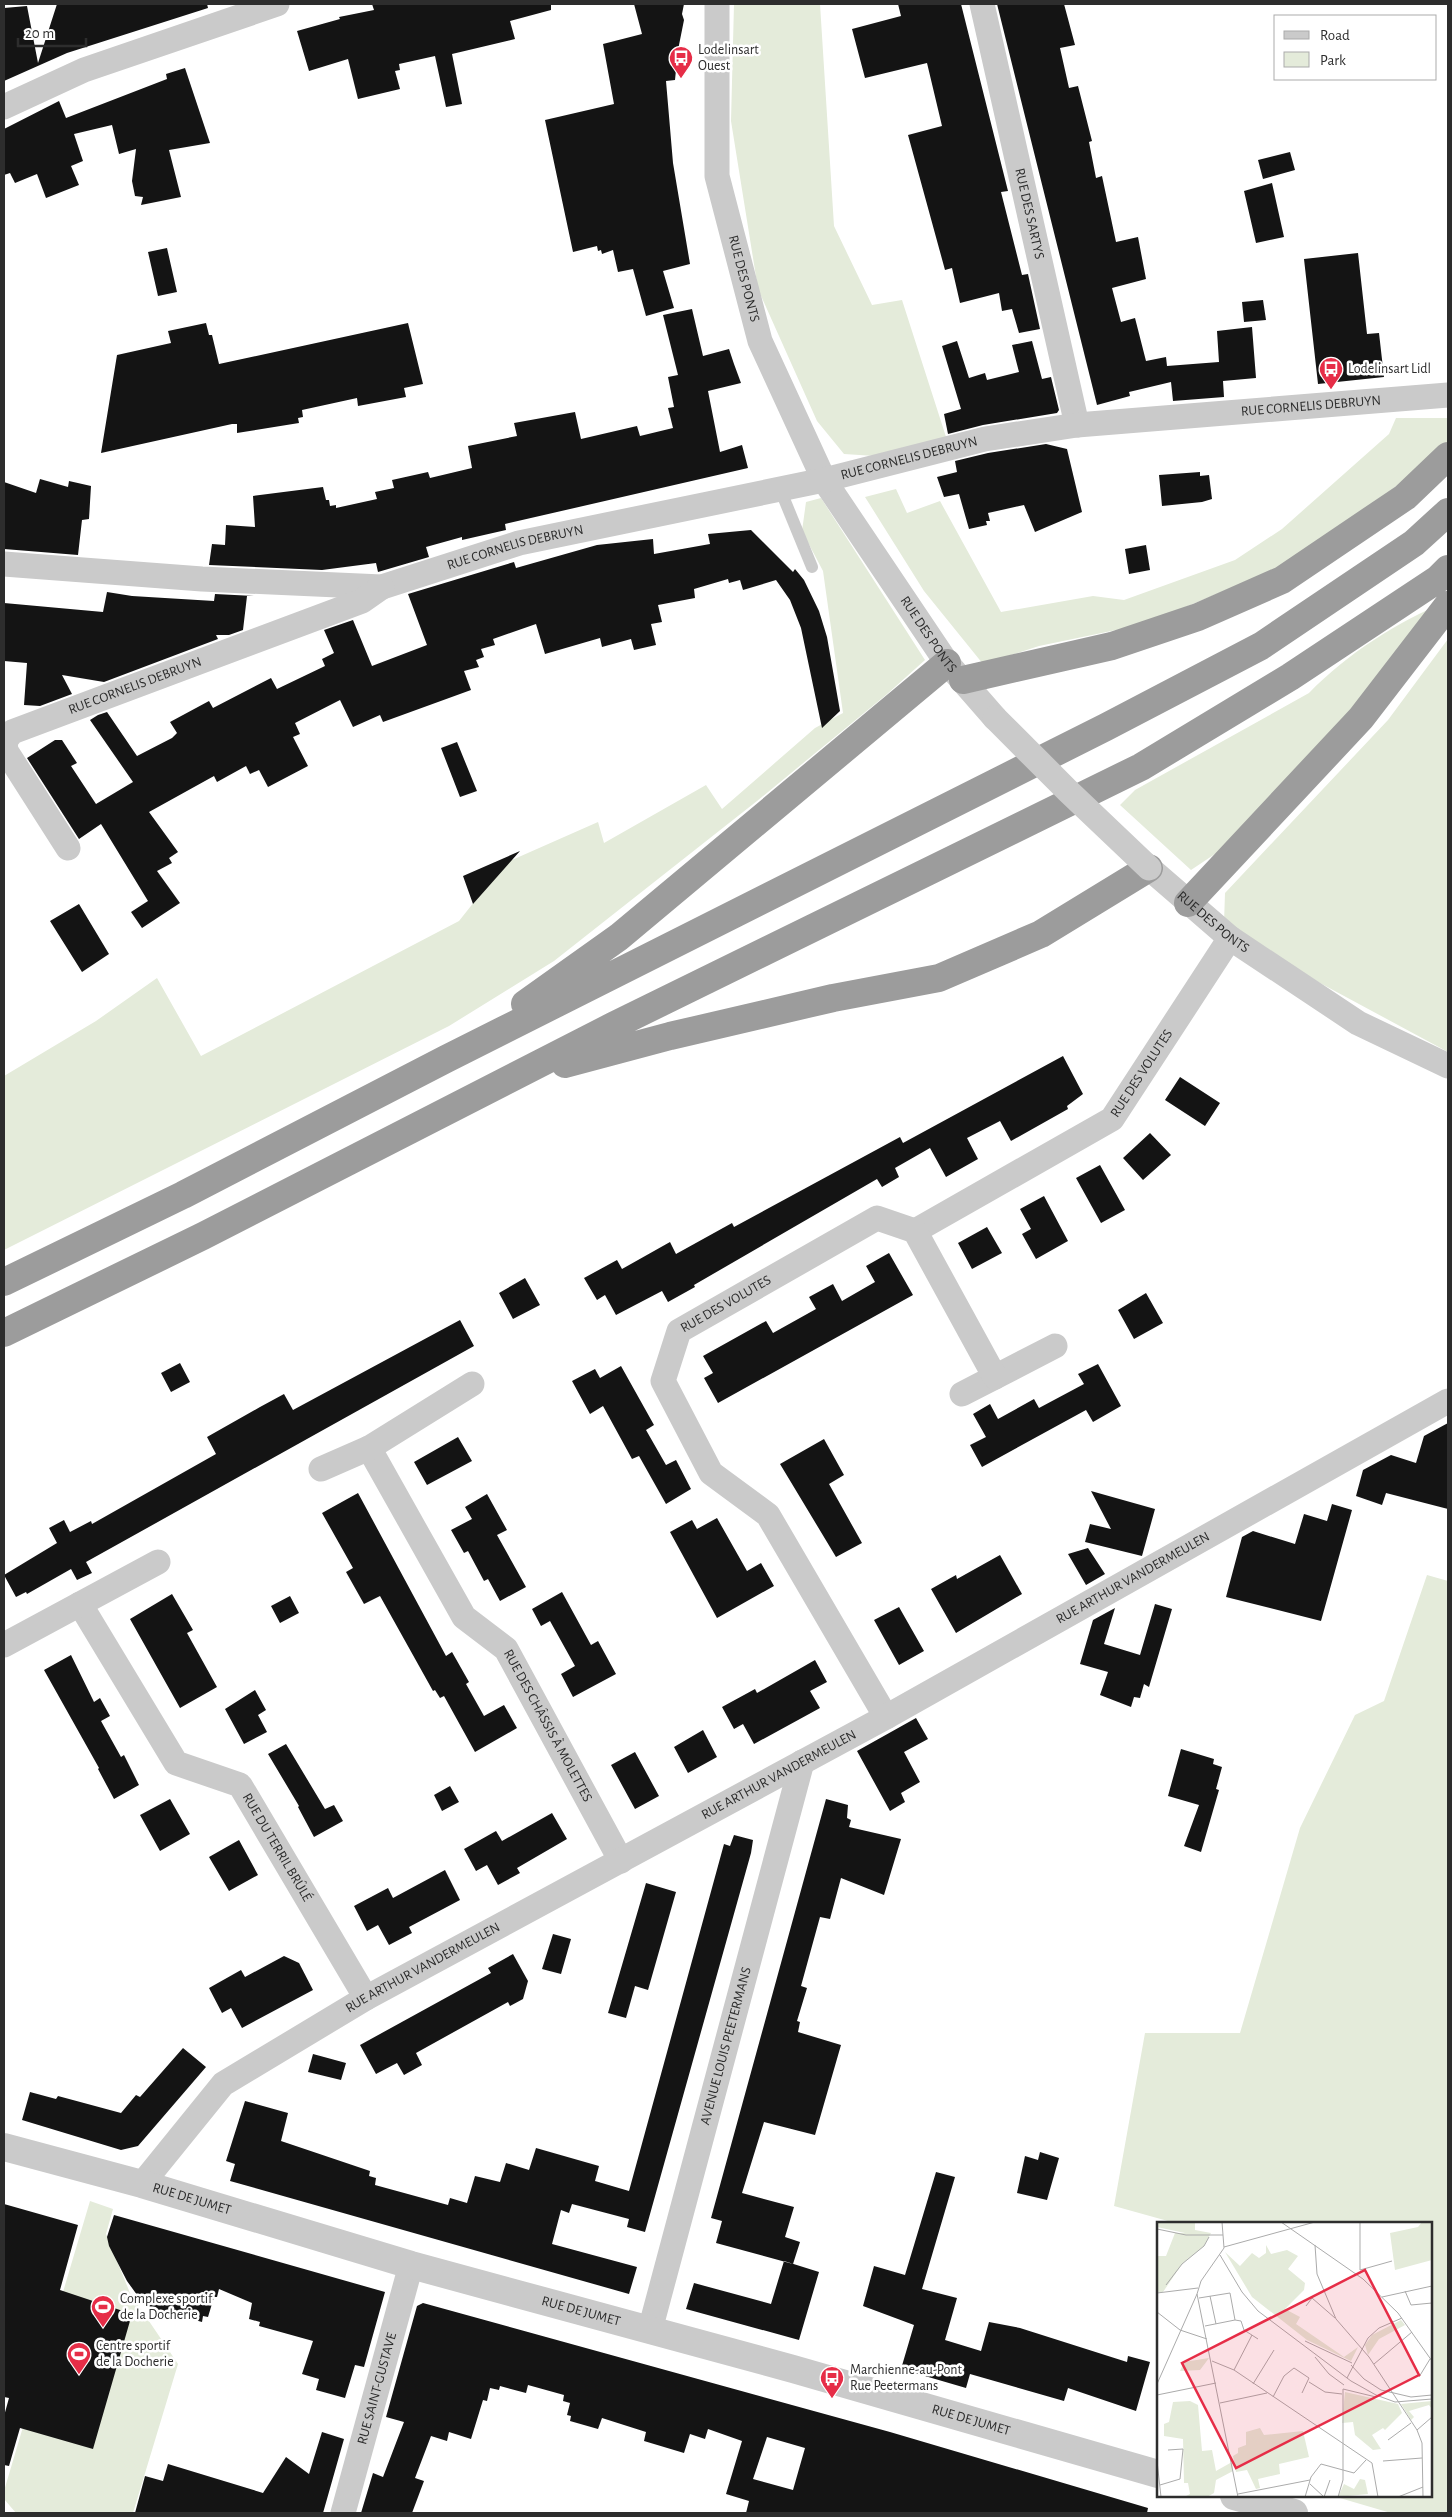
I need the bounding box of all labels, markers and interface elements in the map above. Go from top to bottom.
scale bar [18,15,85,47]
legend [1274,15,1437,80]
text: 20 m [25,26,54,41]
text: Road [1320,28,1350,43]
place label: Lodelinsart Ouest [698,43,759,73]
bus stop icon: Lodelinsart Ouest [668,45,694,79]
text: Park [1320,53,1346,68]
street label: RUE DES SARTYS [1012,167,1046,261]
street label: RUE DES PONTS [726,234,762,323]
bus stop icon: Lodelinsart Lidl [1318,356,1344,390]
place label: Lodelinsart Lidl [1348,362,1431,376]
street label: RUE CORNELIS DEBRUYN [1240,393,1382,419]
street label: RUE CORNELIS DEBRUYN [839,434,979,482]
street label: RUE CORNELIS DEBRUYN [445,523,585,573]
street label: RUE DES PONTS [897,594,959,675]
street label: RUE CORNELIS DEBRUYN [67,655,203,717]
street label: RUE DES PONTS [1174,889,1252,956]
street label: RUE DES VOLUTES [1108,1027,1175,1120]
street label: RUE DES VOLUTES [678,1273,773,1335]
street label: RUE ARTHUR VANDERMEULEN [1054,1529,1212,1627]
street label: RUE DES CHÂSSIS À MOLETTES [501,1647,595,1804]
street label: RUE ARTHUR VANDERMEULEN [699,1727,859,1822]
street label: RUE DU TERRIL BRÛLÉ [240,1791,317,1904]
street label: RUE ARTHUR VANDERMEULEN [343,1920,502,2016]
street label: AVENUE LOUIS PEETERMANS [698,1965,754,2127]
street label: RUE DE JUMET [151,2181,233,2217]
inset map [1157,2222,1432,2497]
place label: Complexe sportif de la Docherie [120,2292,213,2322]
sports icon: Complexe sportif de la Docherie [90,2294,116,2328]
street label: RUE DE JUMET [540,2294,622,2329]
street label: RUE SAINT-GUSTAVE [355,2331,399,2446]
place label: Centre sportif de la Docherie [96,2339,174,2369]
sports icon: Centre sportif de la Docherie [66,2341,92,2375]
place label: Marchienne-au-Pont Rue Peetermans [850,2363,962,2393]
bus stop icon: Marchienne-au-Pont Rue Peetermans [819,2365,845,2399]
street label: RUE DE JUMET [930,2402,1012,2438]

